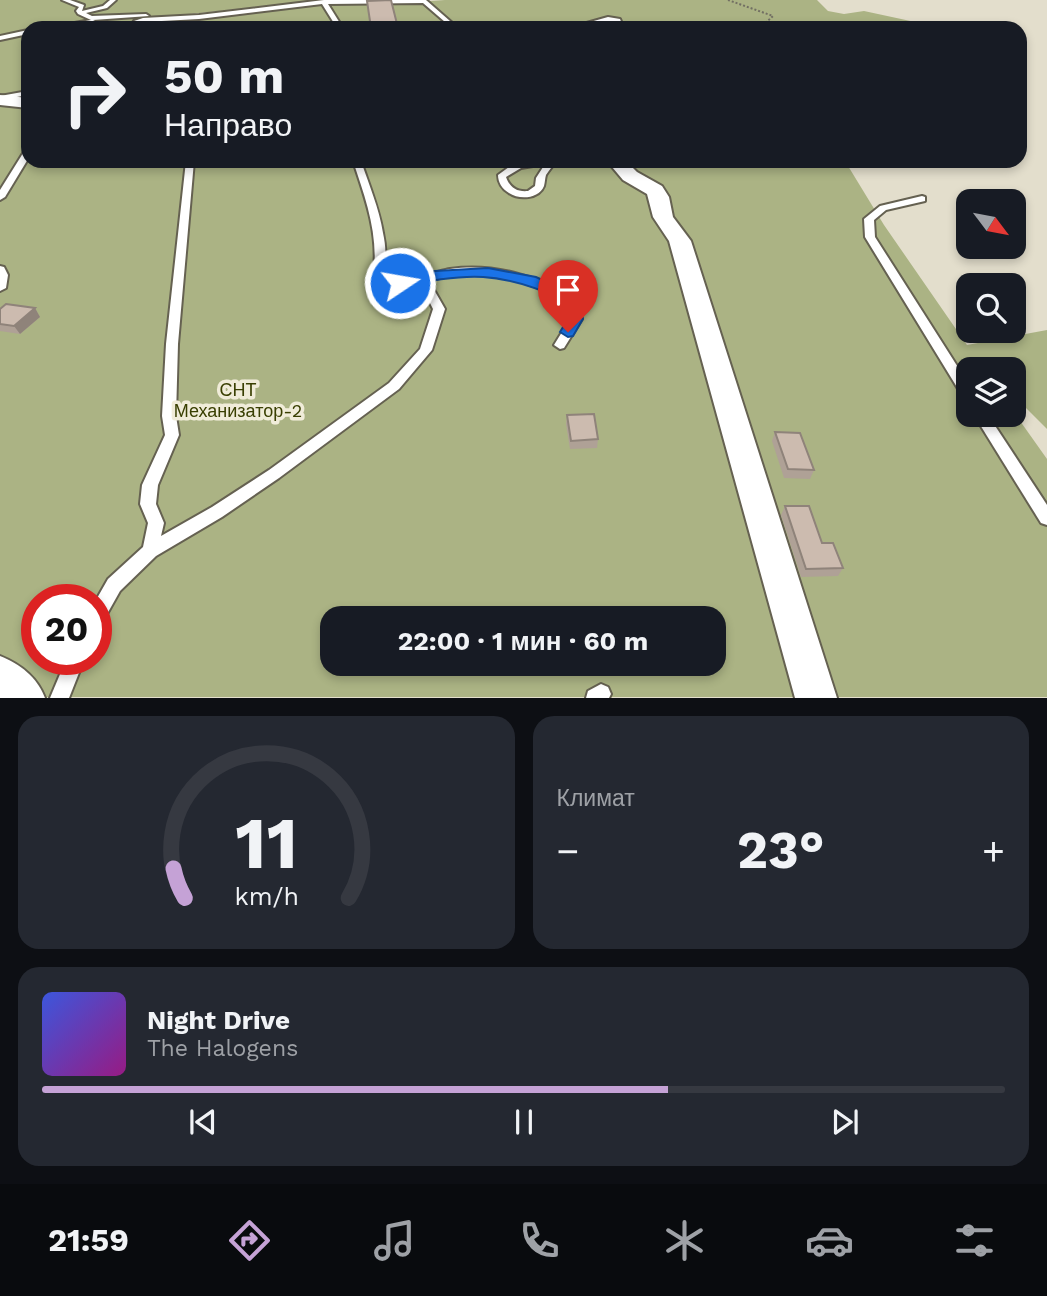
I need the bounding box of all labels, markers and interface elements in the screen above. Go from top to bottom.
text: 50 m [164,47,284,105]
icon: right [49,49,140,140]
text: Направо [164,106,292,144]
north arrow [956,189,1026,259]
map controls [956,189,1026,427]
position arrow [363,246,437,320]
pin [538,260,598,332]
icon: arrive [549,271,587,309]
button: search [956,273,1026,343]
button: layers [956,357,1026,427]
park label: СНТ Механизатор-2 [174,379,302,421]
speed limit sign: 20 [21,584,112,675]
text: 22:00 · 1 мин · 60 m [398,626,648,656]
text: Климат [557,785,635,812]
text: 11 [235,801,298,887]
text: 23° [737,820,825,881]
text: − [557,829,579,873]
text: + [982,829,1005,873]
text: km/h [234,882,298,911]
text: Night Drive [147,1005,290,1035]
text: The Halogens [147,1035,298,1062]
icon: previous [184,1103,222,1141]
icon: pause [505,1103,543,1141]
icon: next [826,1103,864,1141]
icon: directions [225,1216,274,1265]
icon: music [370,1216,419,1265]
icon: phone [515,1216,564,1265]
icon: climate [660,1216,709,1265]
icon: car [805,1216,854,1265]
icon: filters [950,1216,999,1265]
text: 21:59 [48,1221,129,1259]

